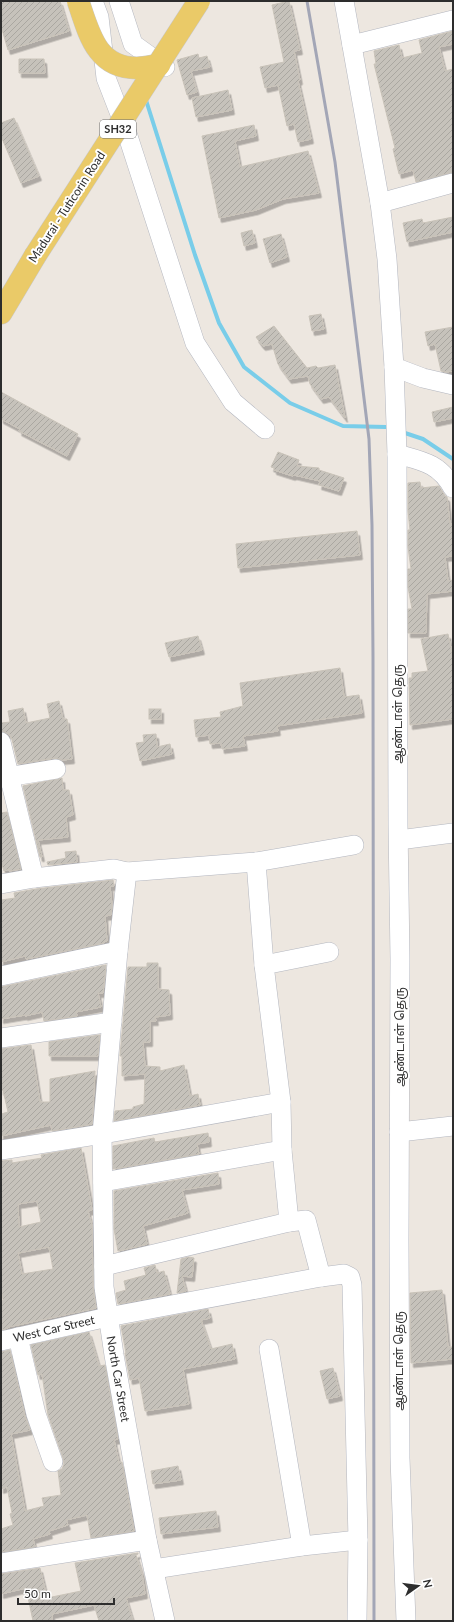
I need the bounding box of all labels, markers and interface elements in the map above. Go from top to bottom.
road number: SH32 [100,120,136,138]
street label: Madurai - Tuticorin Road [25,148,108,265]
street label: ஆண்டாள் தெரு [390,664,406,764]
street label: ஆண்டாள் தெரு [392,987,408,1087]
street label: ஆண்டாள் தெரு [391,1311,407,1411]
street label: West Car Street [12,1312,97,1345]
street label: North Car Street [104,1335,134,1424]
north arrow [398,1566,438,1606]
text: N [421,1578,436,1589]
scale bar [18,1580,114,1606]
text: 50 m [24,1586,51,1601]

